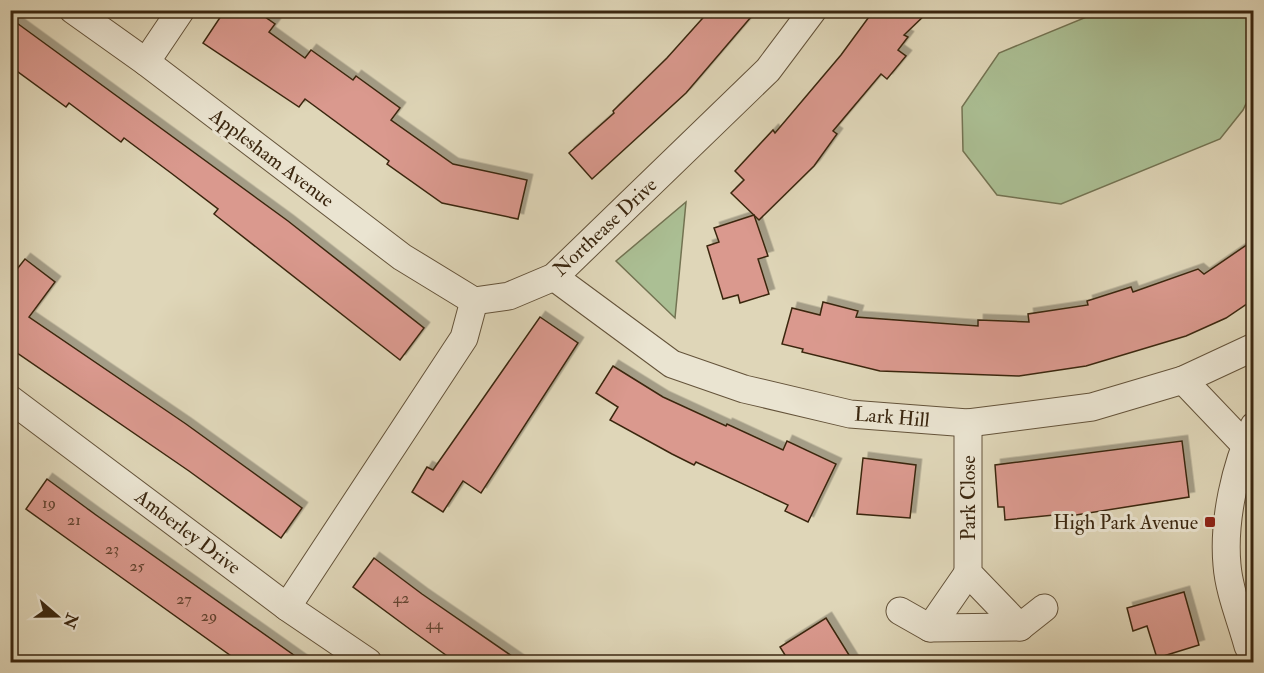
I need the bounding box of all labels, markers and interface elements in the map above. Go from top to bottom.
street label: Applesham Avenue [203,102,339,214]
street label: Northease Drive [548,172,662,282]
street label: Lark Hill [853,401,931,433]
street label: Park Close [956,455,981,541]
street label: Amberley Drive [129,484,246,580]
house number: 19 [42,493,56,513]
house number: 21 [67,510,81,530]
place label: High Park Avenue [1053,510,1198,535]
marker: High Park Avenue [1203,515,1217,529]
house number: 23 [105,539,119,559]
house number: 25 [129,556,145,576]
north arrow [27,586,87,646]
house number: 42 [393,588,409,608]
house number: 27 [176,589,192,609]
house number: 29 [201,606,217,626]
text: N [58,610,82,632]
house number: 44 [425,614,444,634]

